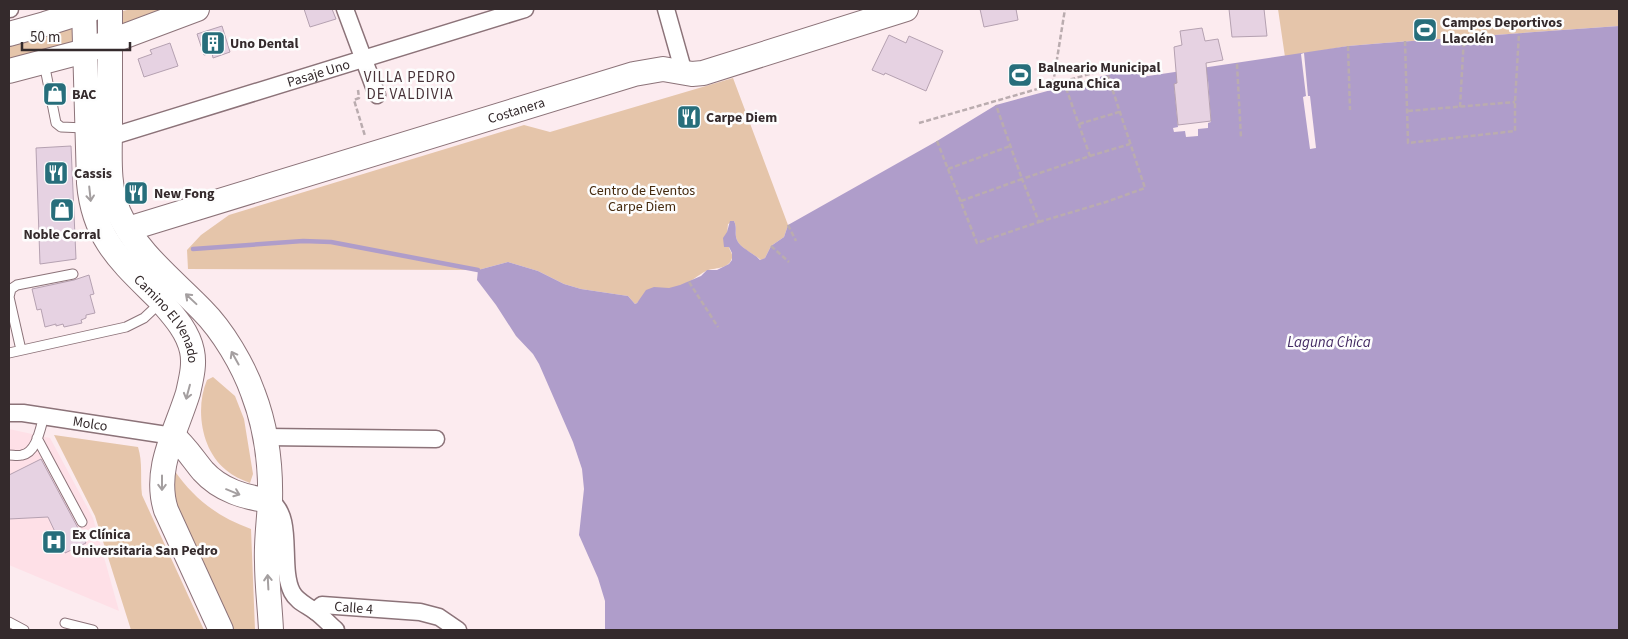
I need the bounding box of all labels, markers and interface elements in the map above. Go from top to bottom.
place label: Campos Deportivos Llacolén [1442,13,1562,49]
sports icon: Campos Deportivos Llacolén [1412,17,1438,43]
scale bar [22,20,130,52]
text: 50 m [30,27,60,48]
building icon: Uno Dental [200,30,226,56]
place label: Uno Dental [230,34,299,54]
street label: Pasaje Uno [285,55,353,93]
place label: Balneario Municipal Laguna Chica [1038,58,1161,94]
sports icon: Balneario Municipal Laguna Chica [1007,62,1033,88]
district label: VILLA PEDRO DE VALDIVIA [364,67,456,105]
shop icon: BAC [42,81,68,107]
place label: BAC [72,85,97,105]
street label: Costanera [485,93,548,129]
restaurant icon: Carpe Diem [676,104,702,130]
place label: Carpe Diem [706,108,777,128]
restaurant icon: Cassis [43,160,69,186]
place label: Cassis [74,164,112,184]
restaurant icon: New Fong [123,180,149,206]
park label: Centro de Eventos Carpe Diem [589,181,695,217]
place label: New Fong [154,184,215,204]
one-way arrow [85,186,95,202]
shop icon: Noble Corral [49,197,75,223]
place label: Noble Corral [23,225,101,245]
street label: Camino El Venado [129,270,202,364]
one-way arrow [184,293,197,305]
water label: Laguna Chica [1287,332,1371,353]
one-way arrow [230,351,240,366]
one-way arrow [182,383,192,399]
street label: Molco [71,412,109,437]
one-way arrow [157,474,167,491]
one-way arrow [225,488,240,497]
place label: Ex Clínica Universitaria San Pedro [72,525,218,561]
hospital icon: Ex Clínica Universitaria San Pedro [41,529,67,555]
one-way arrow [263,574,272,590]
street label: Calle 4 [333,597,374,620]

